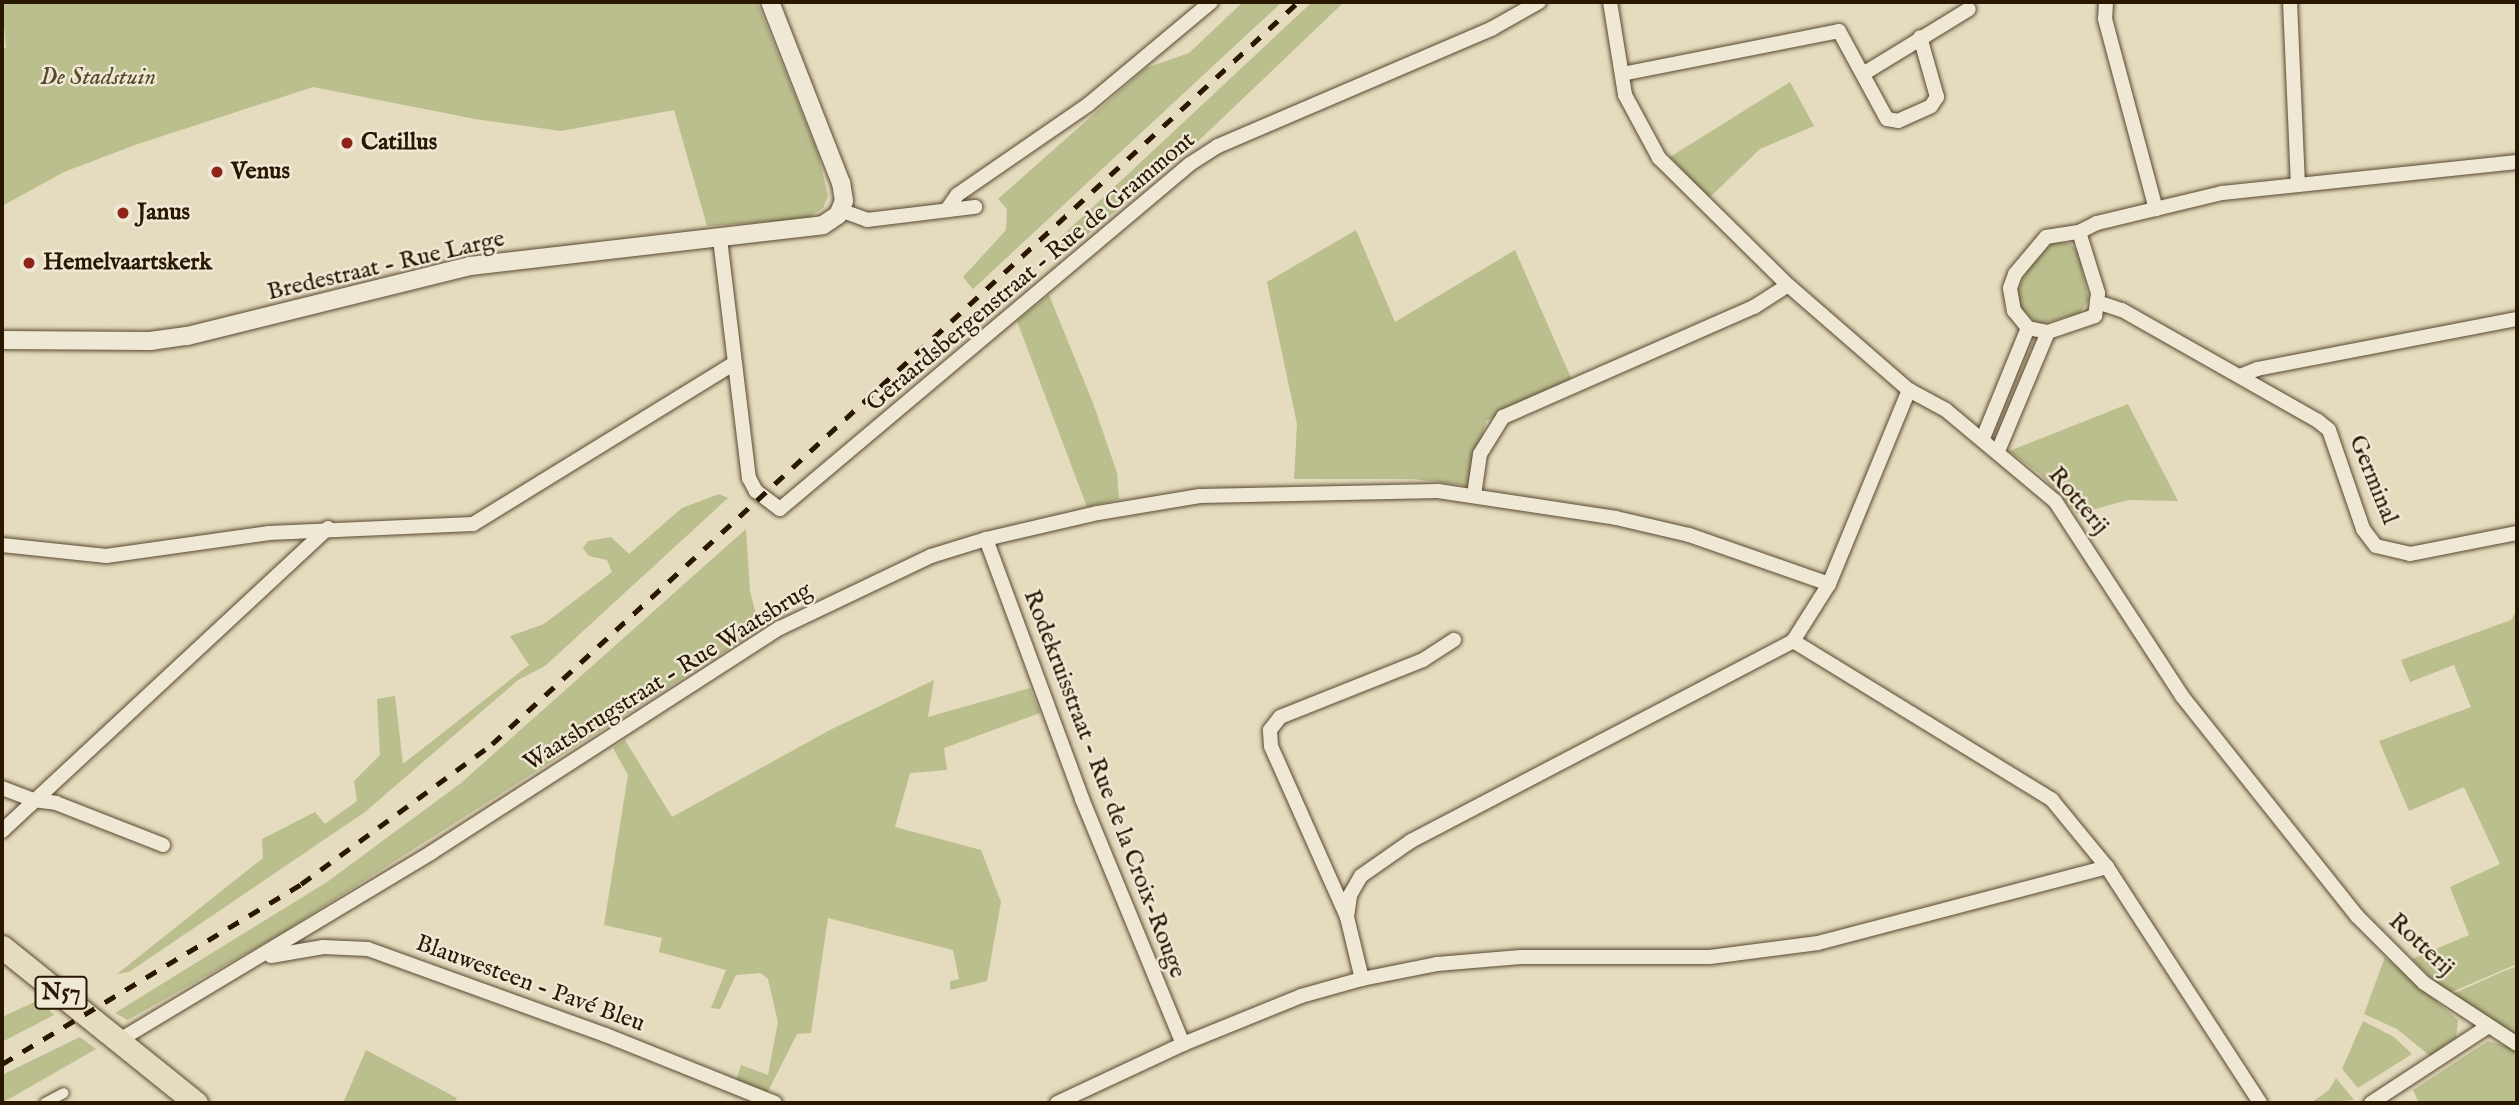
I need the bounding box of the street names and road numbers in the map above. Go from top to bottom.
street label: Geraardsbergenstraat - Rue de Grammont [861,126,1201,418]
street label: Bredestraat - Rue Large [265,225,507,307]
street label: Germinal [2342,431,2404,529]
street label: Rotterij [2041,461,2115,541]
street label: Waatsbrugstraat - Rue Waatsbrug [518,576,818,778]
street label: Rodekruisstraat - Rue de la Croix-Rouge [1016,586,1192,982]
street label: Rotterij [2382,907,2460,983]
street label: Blauwesteen - Pavé Bleu [412,929,648,1039]
road number: N57 [33,974,89,1012]

